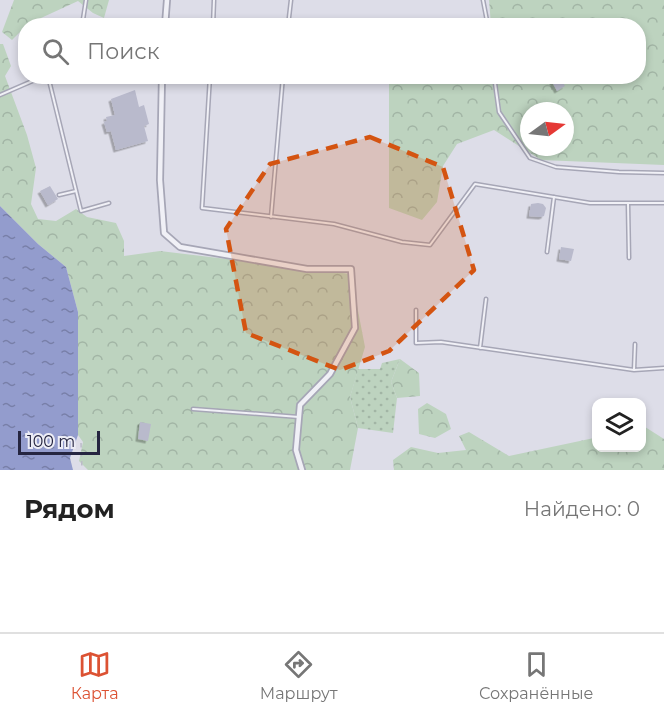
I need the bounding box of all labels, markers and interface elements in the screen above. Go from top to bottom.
search box [18,18,646,84]
icon: search [39,35,72,68]
text: Поиск [87,38,159,65]
north arrow [520,102,574,156]
map controls [592,398,646,452]
button: layers [592,398,646,452]
scale bar [18,428,100,456]
text: 100 m [27,432,75,451]
text: Рядом [24,493,115,525]
text: Найдено: 0 [524,497,640,521]
tab: Карта [71,648,119,703]
tab: Маршрут [260,648,338,703]
tab: Сохранённые [479,648,593,703]

